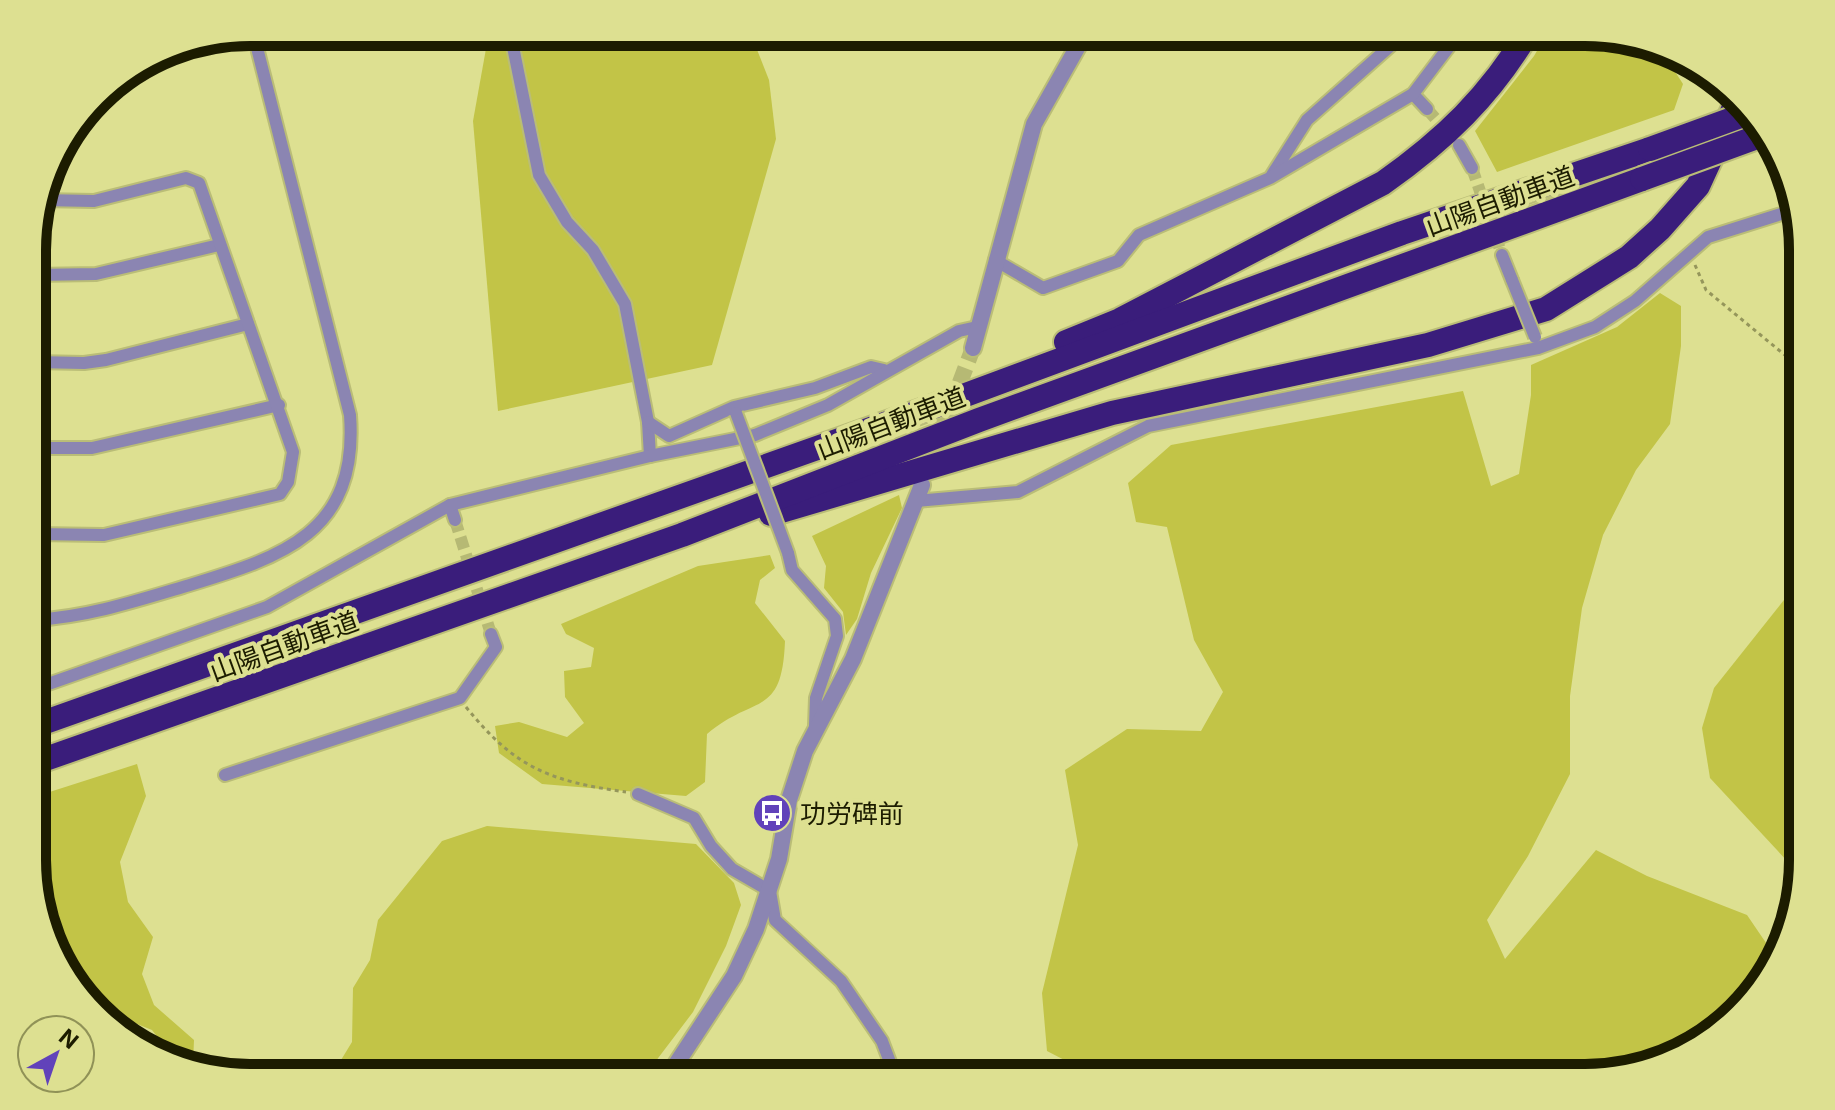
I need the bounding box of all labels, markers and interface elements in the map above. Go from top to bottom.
street label: 山陽自動車道 [1421,160,1579,242]
street label: 山陽自動車道 [813,381,969,465]
street label: 山陽自動車道 [205,605,363,687]
bus stop icon: 功労碑前 [751,792,793,834]
place label: 功労碑前 [800,798,904,829]
north arrow [16,1014,96,1094]
text: N [54,1023,84,1054]

